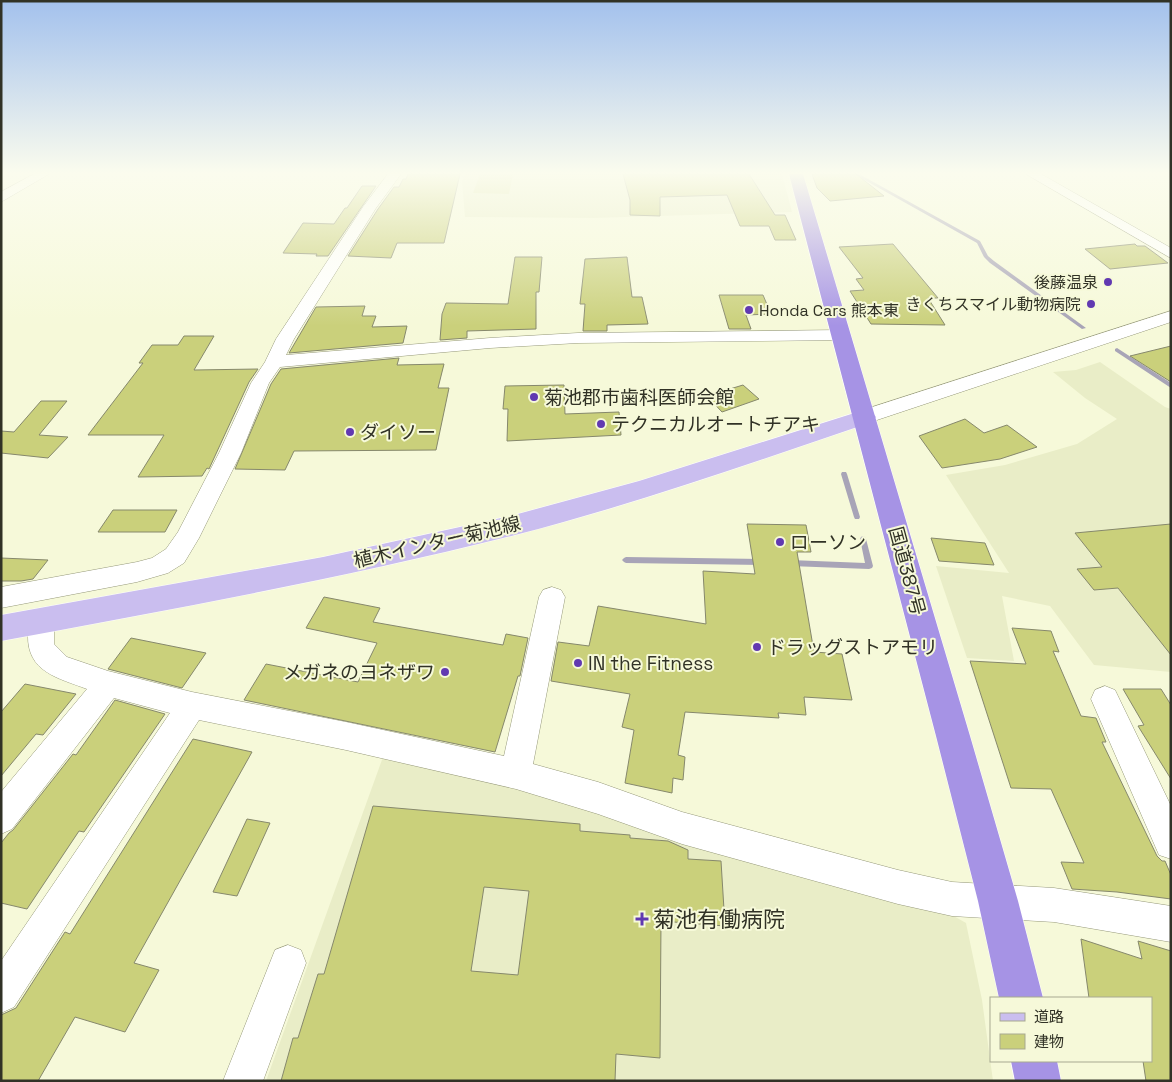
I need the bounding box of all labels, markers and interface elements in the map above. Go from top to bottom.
place label: 後藤温泉 [1034,272,1098,293]
marker: 後藤温泉 [1102,276,1114,288]
place label: きくちスマイル動物病院 [905,294,1081,315]
marker: きくちスマイル動物病院 [1085,298,1097,310]
place label: Honda Cars 熊本東 [759,300,899,321]
marker: Honda Cars 熊本東 [743,304,755,316]
place label: 菊池郡市歯科医師会館 [544,385,734,410]
marker: 菊池郡市歯科医師会館 [528,391,540,403]
place label: テクニカルオートチアキ [611,412,820,437]
marker: テクニカルオートチアキ [595,418,607,430]
place label: ダイソー [360,420,436,445]
marker: ダイソー [344,426,356,438]
street label: 植木インター菊池線 [351,511,523,573]
street label: 国道387号 [883,524,931,618]
place label: ローソン [790,530,866,555]
marker: ローソン [774,536,786,548]
place label: ドラッグストアモリ [767,635,938,660]
marker: ドラッグストアモリ [751,641,763,653]
place label: IN the Fitness [588,651,713,676]
marker: IN the Fitness [572,657,584,669]
place label: メガネのヨネザワ [283,660,435,685]
marker: メガネのヨネザワ [439,666,451,678]
place label: 菊池有働病院 [653,905,785,933]
marker: 菊池有働病院 [635,912,649,926]
legend [990,997,1152,1062]
text: 道路 [1034,1007,1064,1026]
text: 建物 [1034,1032,1064,1051]

